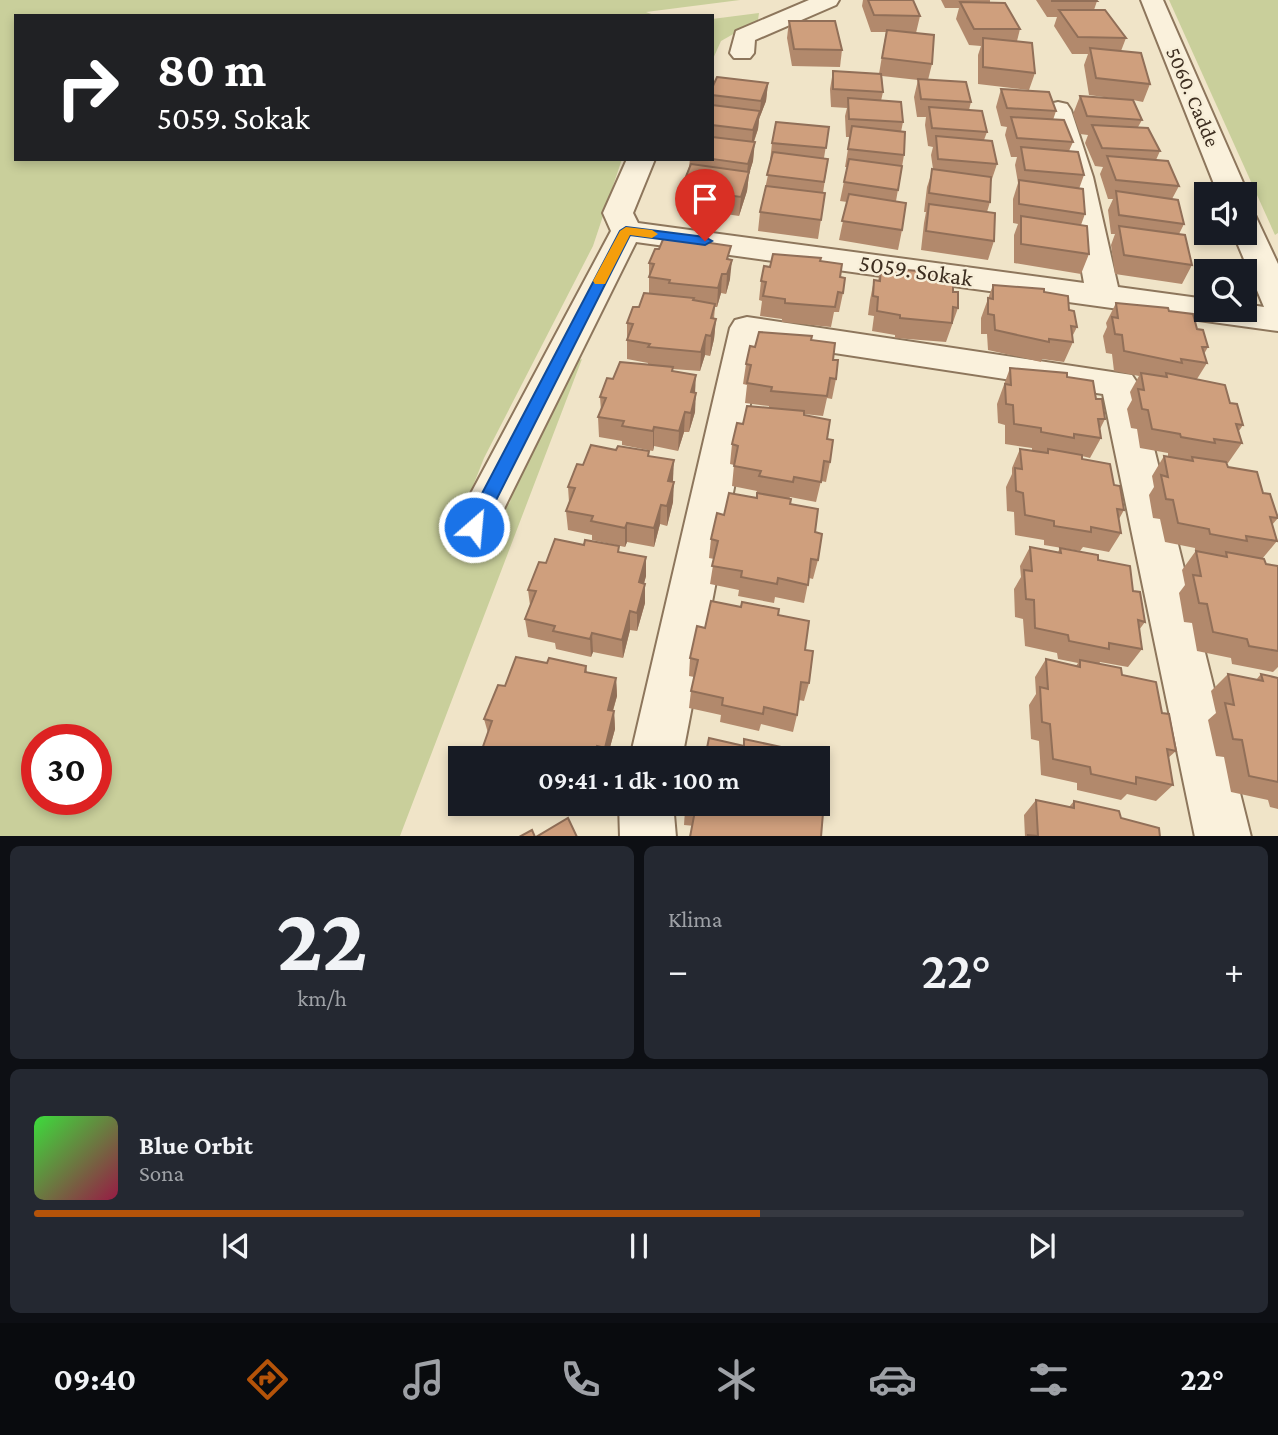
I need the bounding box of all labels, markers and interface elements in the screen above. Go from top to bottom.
icon: right [42,42,133,133]
text: 80 m [157,42,266,97]
street label: 5060. Cadde [1161,44,1225,150]
text: 5059. Sokak [157,100,310,136]
pin [675,169,735,241]
icon: arrive [686,180,724,218]
map controls [1194,182,1257,322]
button: sound [1194,182,1257,245]
street label: 5059. Sokak [857,249,975,291]
button: search [1194,259,1257,322]
position arrow [437,490,511,564]
speed limit sign: 30 [21,724,112,815]
text: 09:41 · 1 dk · 100 m [538,766,740,795]
text: 22 [276,888,368,990]
text: Klima [668,906,722,932]
text: 22° [921,941,991,999]
text: − [668,949,688,991]
text: + [1224,949,1244,991]
text: km/h [297,985,347,1011]
text: Blue Orbit [139,1131,253,1160]
text: Sona [139,1160,184,1186]
icon: previous [217,1227,255,1265]
icon: pause [620,1227,658,1265]
icon: next [1023,1227,1061,1265]
icon: directions [243,1355,292,1404]
icon: music [399,1355,448,1404]
icon: phone [556,1355,605,1404]
icon: climate [712,1355,761,1404]
icon: car [868,1355,917,1404]
icon: filters [1024,1355,1073,1404]
text: 09:40 [54,1361,136,1397]
text: 22° [1180,1361,1224,1397]

